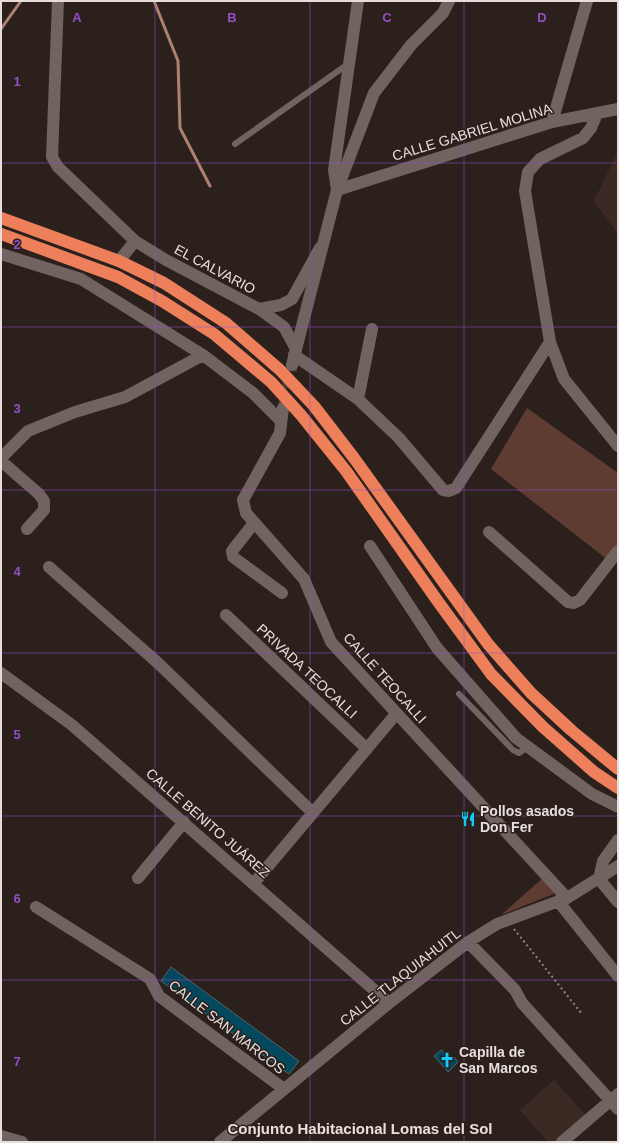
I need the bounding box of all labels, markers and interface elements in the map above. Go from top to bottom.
text: A [72,10,82,25]
text: B [227,10,237,25]
text: C [382,10,392,25]
text: D [537,10,547,25]
text: 1 [13,74,21,89]
street label: CALLE GABRIEL MOLINA [390,100,554,164]
text: 2 [13,237,21,252]
street label: EL CALVARIO [172,241,258,297]
text: 3 [13,401,21,416]
text: 4 [13,564,21,579]
street label: PRIVADA TEOCALLI [254,620,360,722]
street label: CALLE TEOCALLI [340,630,430,726]
text: 5 [13,727,21,742]
street label: CALLE BENITO JUÁREZ [143,765,273,881]
place label: Pollos asados Don Fer [480,803,574,835]
restaurant icon: Pollos asados Don Fer [459,810,477,828]
text: 6 [13,891,21,906]
street label: CALLE TLAQUIAHUITL [337,925,464,1029]
street label: CALLE SAN MARCOS [166,977,288,1077]
place label: Capilla de San Marcos [459,1044,538,1076]
church icon: Capilla de San Marcos [438,1051,456,1069]
text: 7 [13,1054,21,1069]
district label: Conjunto Habitacional Lomas del Sol [227,1120,493,1137]

